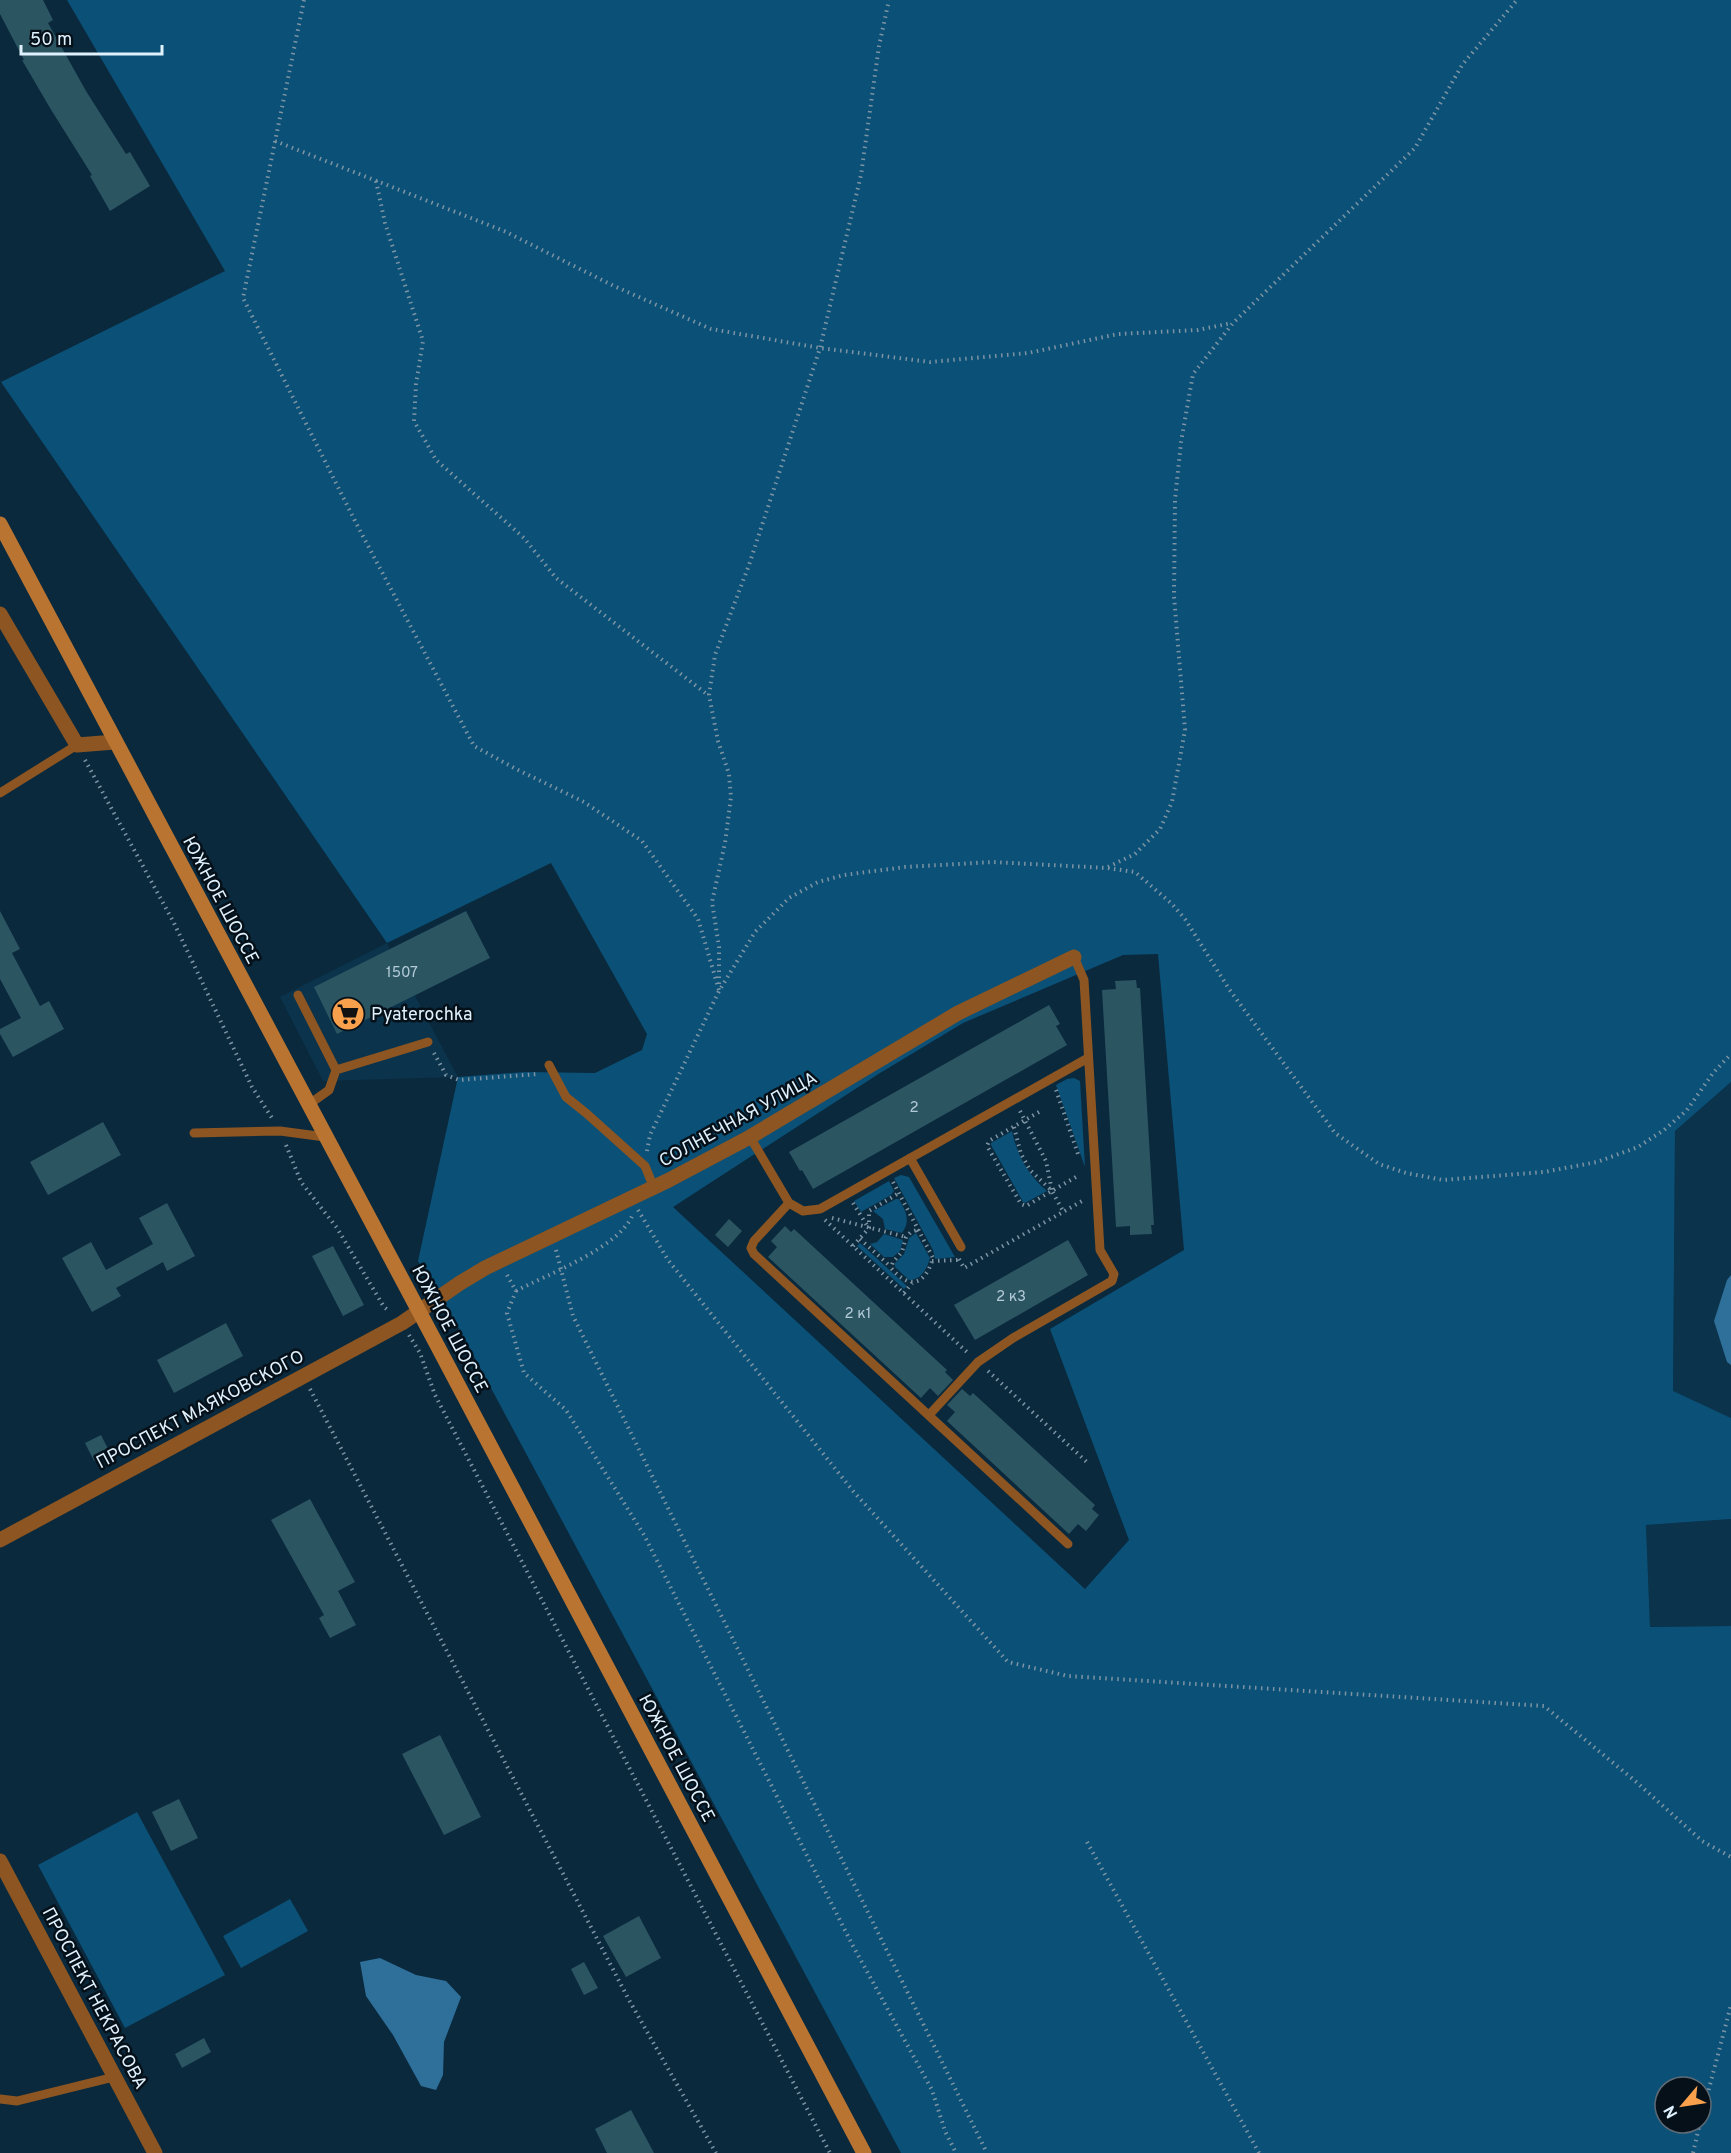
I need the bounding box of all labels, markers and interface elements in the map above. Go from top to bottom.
scale bar [21,18,162,56]
text: 50 m [30,29,72,52]
street label: ЮЖНОЕ ШОССЕ [176,833,263,969]
house number: 1507 [386,964,418,983]
supermarket icon: Pyaterochka [330,996,366,1032]
place label: Pyaterochka [371,1004,472,1027]
street label: СОЛНЕЧНАЯ УЛИЦА [656,1067,822,1173]
house number: 2 [909,1099,919,1118]
street label: ЮЖНОЕ ШОССЕ [405,1262,492,1398]
house number: 2 к3 [996,1288,1026,1307]
house number: 2 к1 [845,1305,871,1324]
street label: ПРОСПЕКТ МАЯКОВСКОГО [93,1346,309,1475]
street label: ЮЖНОЕ ШОССЕ [632,1691,719,1827]
street label: ПРОСПЕКТ НЕКРАСОВА [36,1904,151,2094]
north arrow [1653,2075,1713,2135]
text: N [1660,2101,1683,2121]

